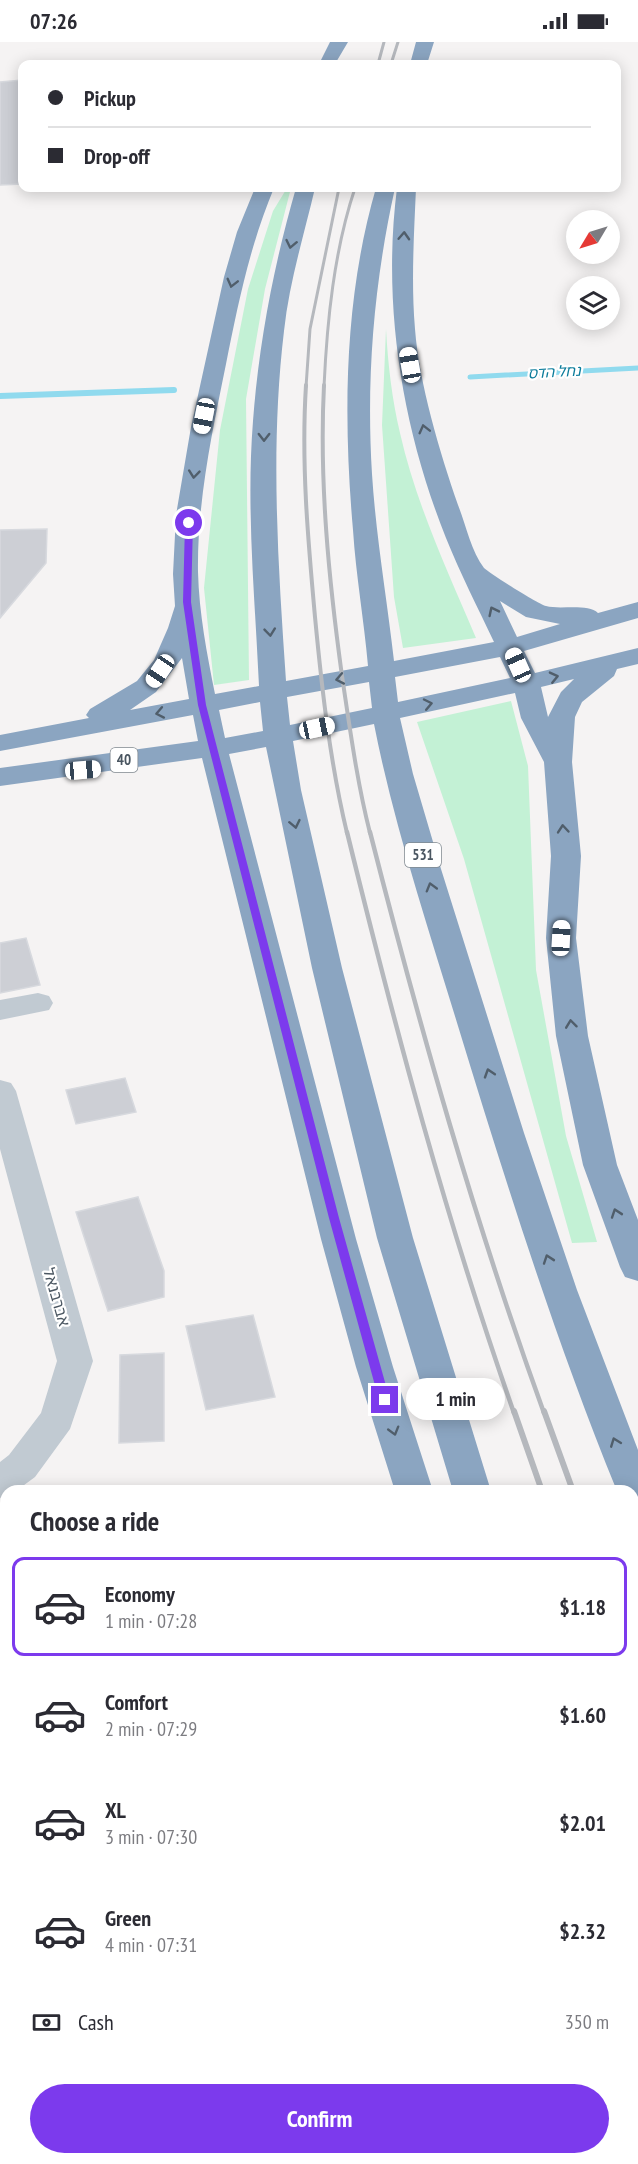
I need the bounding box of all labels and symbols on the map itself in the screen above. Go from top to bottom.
north arrow [566,210,620,264]
one-way arrow [397,232,410,241]
one-way arrow [285,239,298,249]
one-way arrow [226,277,239,287]
car [398,346,422,384]
water label: נחל הדס [527,361,582,382]
car [192,397,216,435]
one-way arrow [419,425,432,435]
one-way arrow [258,432,270,441]
one-way arrow [188,469,201,478]
route start [175,509,202,536]
one-way arrow [488,607,500,618]
one-way arrow [263,627,276,636]
car [502,645,534,685]
car [142,651,178,691]
one-way arrow [549,671,559,684]
one-way arrow [335,672,345,685]
one-way arrow [422,698,432,711]
one-way arrow [155,706,165,719]
car [298,715,336,741]
road number: 40 [110,748,138,772]
car [64,759,102,781]
one-way arrow [287,819,300,829]
one-way arrow [557,825,570,834]
road number: 531 [405,843,441,867]
one-way arrow [426,882,439,892]
car [551,920,571,956]
one-way arrow [565,1019,578,1028]
one-way arrow [484,1068,496,1079]
one-way arrow [611,1208,624,1219]
one-way arrow [543,1254,556,1265]
street label: אברבנאל [39,1265,75,1329]
callout: 1 min [406,1379,505,1421]
route end [371,1386,398,1413]
one-way arrow [387,1425,399,1436]
one-way arrow [610,1437,622,1448]

